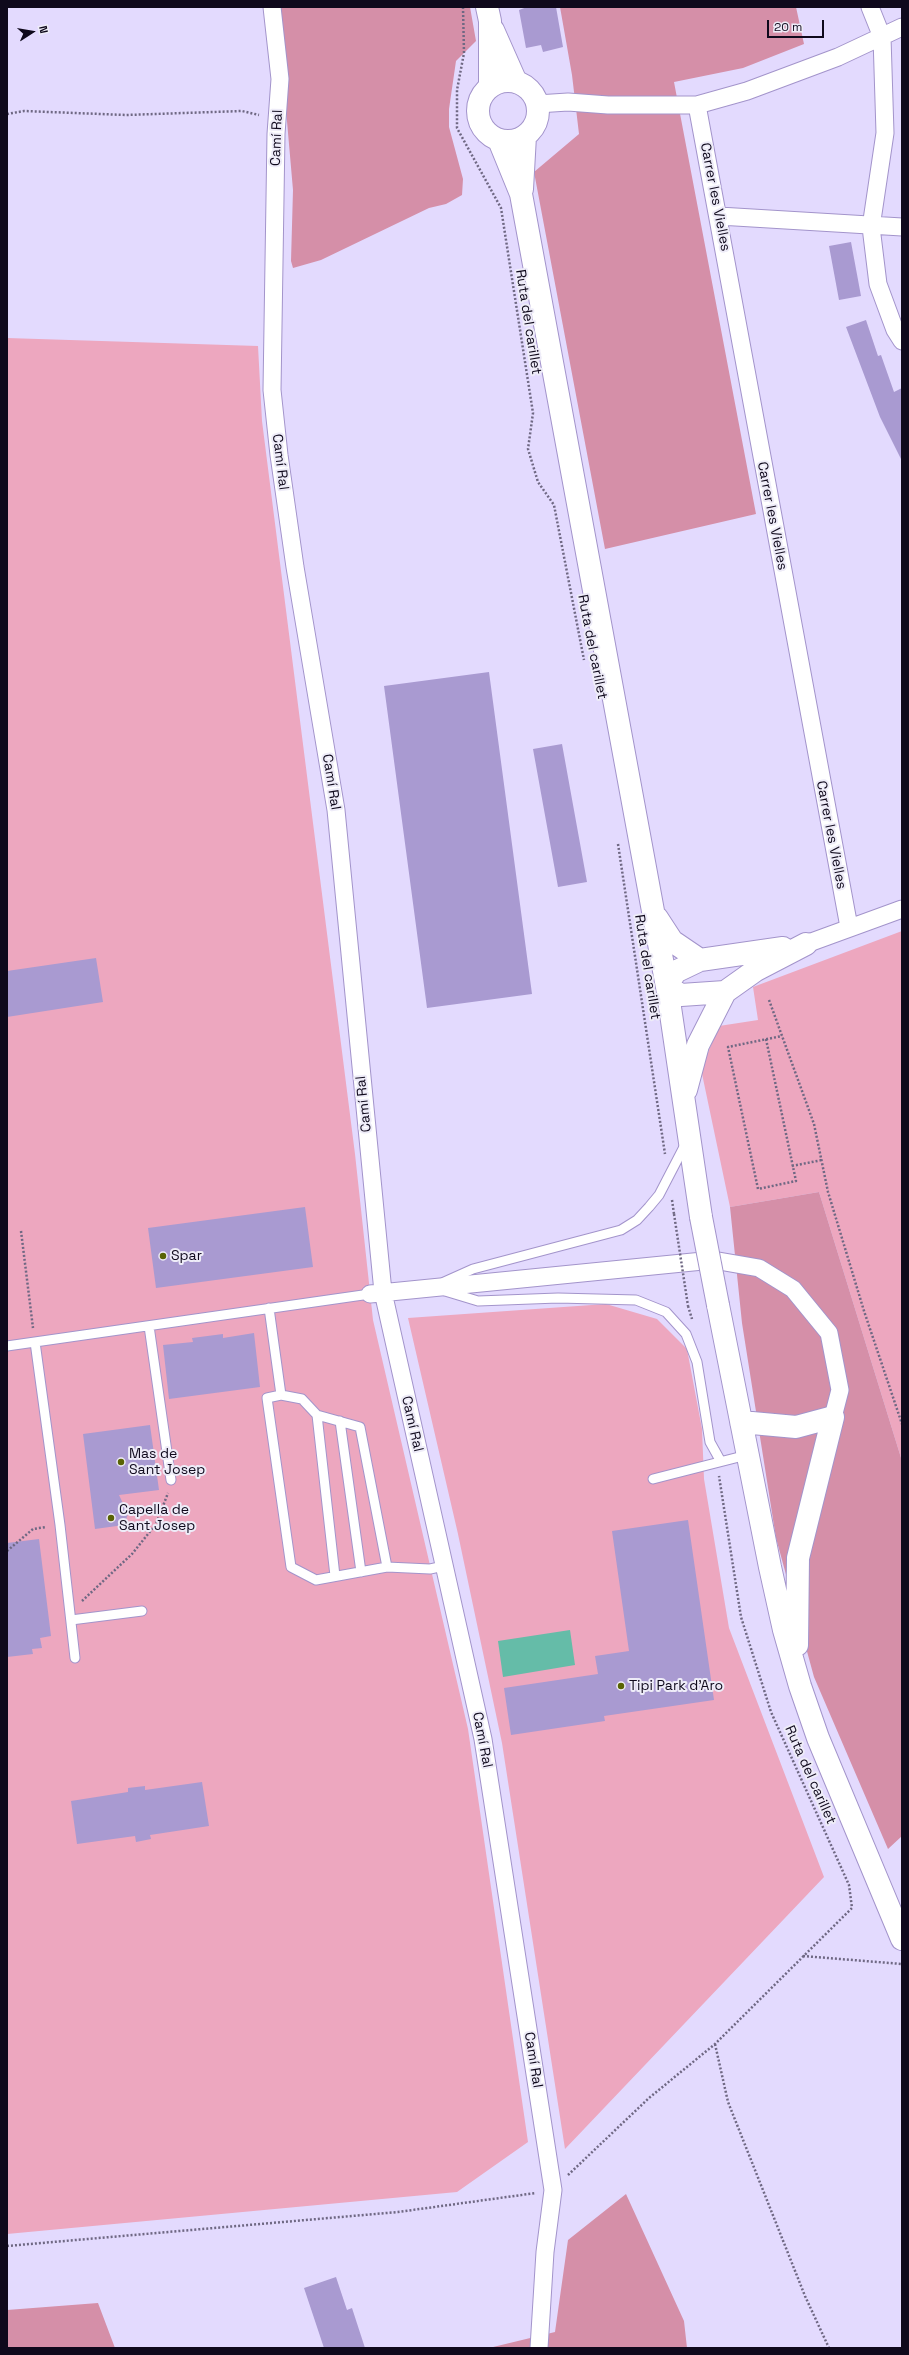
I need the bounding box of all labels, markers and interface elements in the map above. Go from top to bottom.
north arrow [12,12,52,52]
scale bar [769,12,826,38]
text: 20 m [774,19,802,35]
text: N [36,24,51,35]
street label: Camí Ral [268,110,286,166]
street label: Carrer les Vielles [696,141,734,253]
street label: Ruta del carillet [511,268,545,376]
street label: Camí Ral [268,433,292,491]
street label: Carrer les Vielles [753,460,791,572]
street label: Ruta del carillet [574,593,610,701]
street label: Camí Ral [318,753,344,811]
street label: Carrer les Vielles [812,779,850,891]
street label: Ruta del carillet [630,913,664,1021]
street label: Camí Ral [353,1075,375,1133]
place label: Spar [171,1248,202,1264]
marker: Spar [158,1251,168,1261]
street label: Camí Ral [397,1395,427,1453]
place label: Mas de Sant Josep [129,1446,205,1478]
marker: Mas de Sant Josep [116,1457,126,1467]
place label: Capella de Sant Josep [119,1502,195,1534]
marker: Capella de Sant Josep [106,1513,116,1523]
place label: Tipi Park d'Aro [629,1678,723,1694]
marker: Tipi Park d'Aro [616,1681,626,1691]
street label: Camí Ral [468,1711,496,1769]
street label: Ruta del carillet [781,1723,839,1827]
street label: Camí Ral [520,2031,546,2089]

